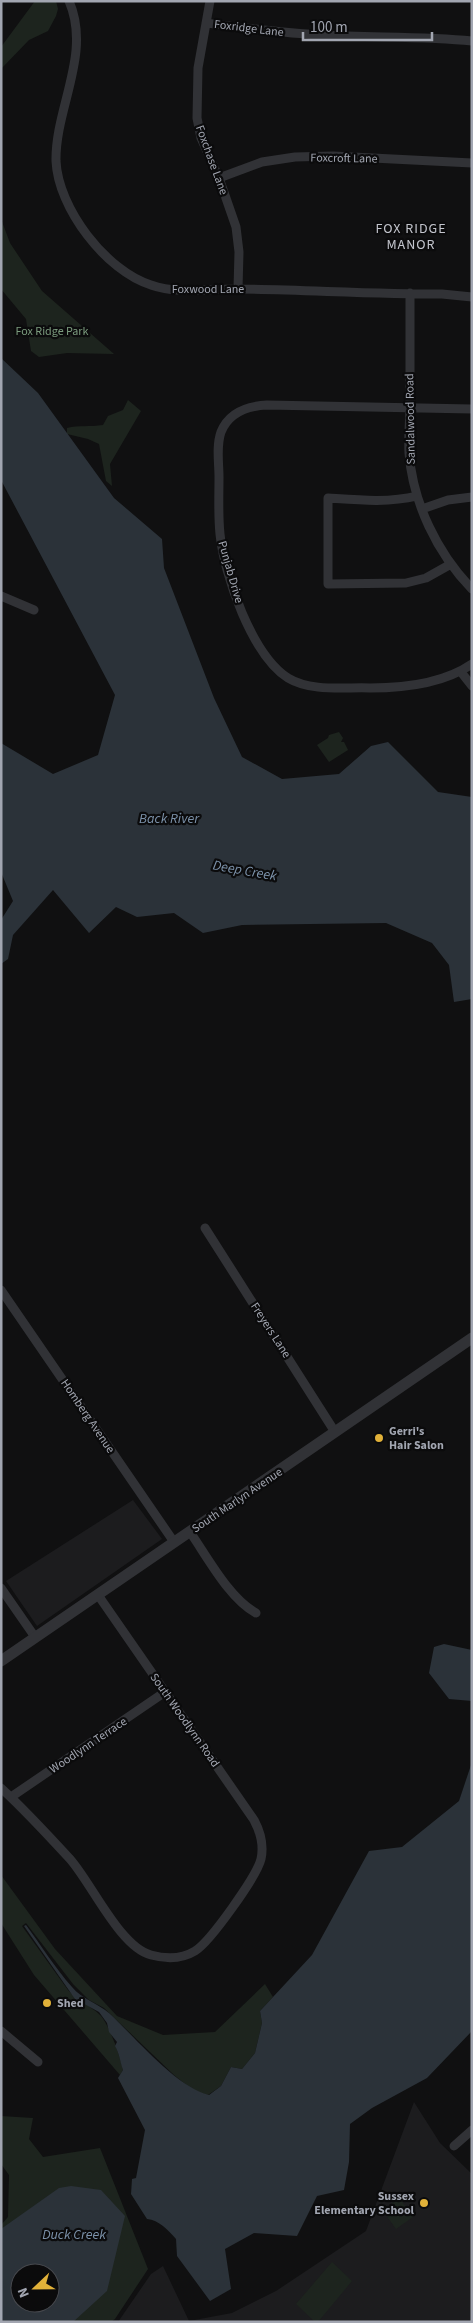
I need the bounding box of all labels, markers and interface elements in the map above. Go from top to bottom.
scale bar [303,10,432,42]
street label: Foxridge Lane [213,16,285,41]
text: 100 m [310,17,348,38]
street label: Foxchase Lane [191,123,232,197]
street label: Foxcroft Lane [310,149,378,168]
district label: FOX RIDGE MANOR [375,219,447,255]
street label: Foxwood Lane [172,281,244,298]
park label: Fox Ridge Park [16,323,89,340]
street label: Sandalwood Road [401,373,420,465]
street label: Punjab Drive [214,539,248,605]
water label: Back River [139,809,200,829]
water label: Deep Creek [211,856,279,886]
street label: Freyers Lane [246,1299,295,1361]
street label: Homberg Avenue [56,1376,119,1457]
place label: Gerri's Hair Salon [389,1423,444,1454]
marker: Gerri's Hair Salon [373,1432,385,1444]
street label: South Marlyn Avenue [189,1464,286,1537]
street label: South Woodlynn Road [146,1670,224,1771]
street label: Woodlynn Terrace [46,1713,130,1778]
place label: Shed [57,1995,84,2012]
marker: Shed [41,1997,53,2009]
place label: Sussex Elementary School [314,2188,415,2219]
marker: Sussex Elementary School [418,2197,430,2209]
water label: Duck Creek [42,2225,106,2245]
north arrow [10,2263,60,2313]
text: N [13,2284,35,2301]

